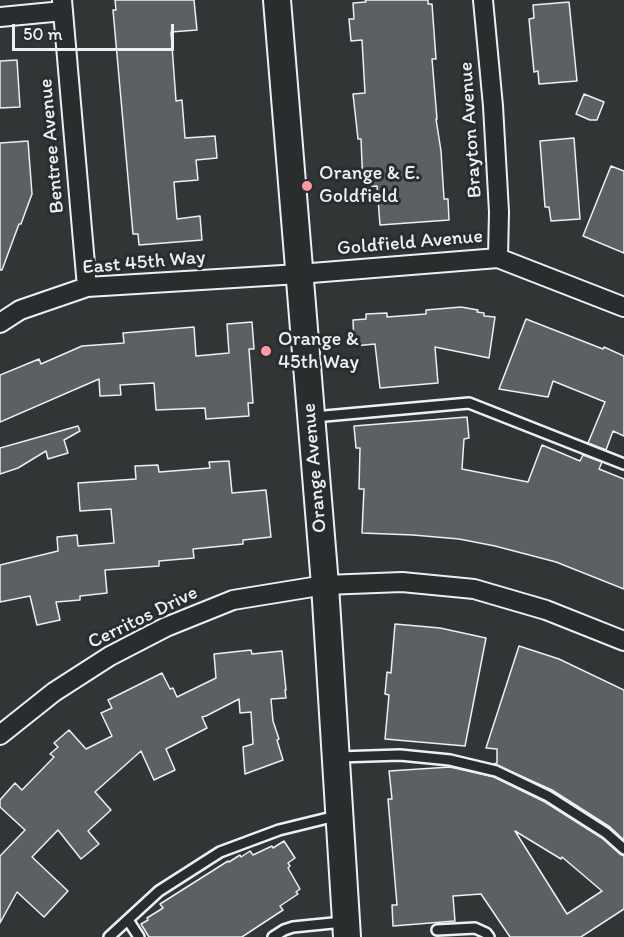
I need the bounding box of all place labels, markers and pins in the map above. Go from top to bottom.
place label: Orange & E. Goldfield [319,162,420,209]
marker: Orange & E. Goldfield [300,179,314,193]
place label: Orange & 45th Way [278,328,359,375]
marker: Orange & 45th Way [259,344,273,358]

